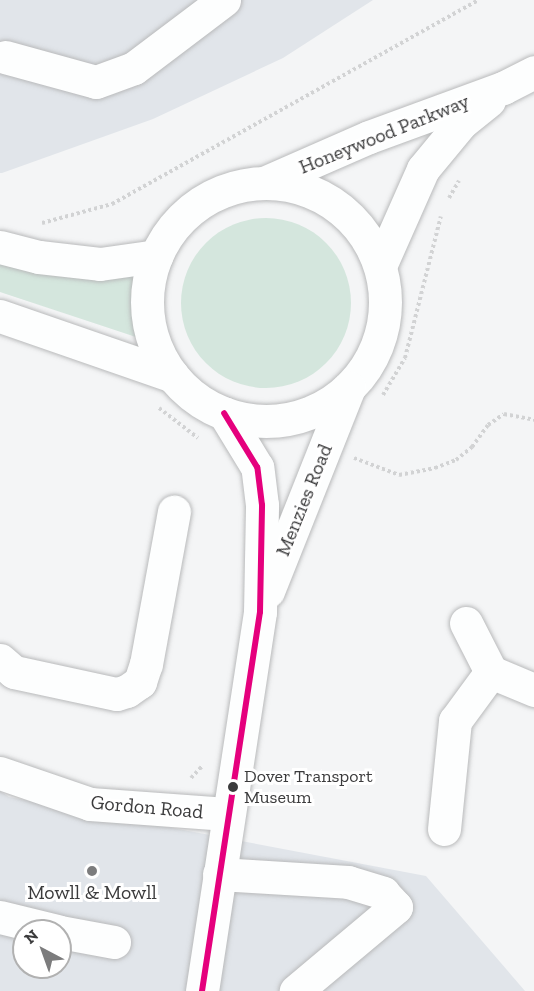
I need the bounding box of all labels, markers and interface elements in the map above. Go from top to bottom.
street label: Honeywood Parkway [295,89,473,179]
street label: Menzies Road [271,441,337,559]
place label: Dover Transport Museum [244,766,373,808]
marker: Dover Transport Museum [227,781,239,793]
street label: Gordon Road [90,790,204,824]
marker: Mowll & Mowll [85,864,99,878]
place label: Mowll & Mowll [27,880,157,904]
north arrow [12,919,72,979]
text: N [20,925,42,948]

